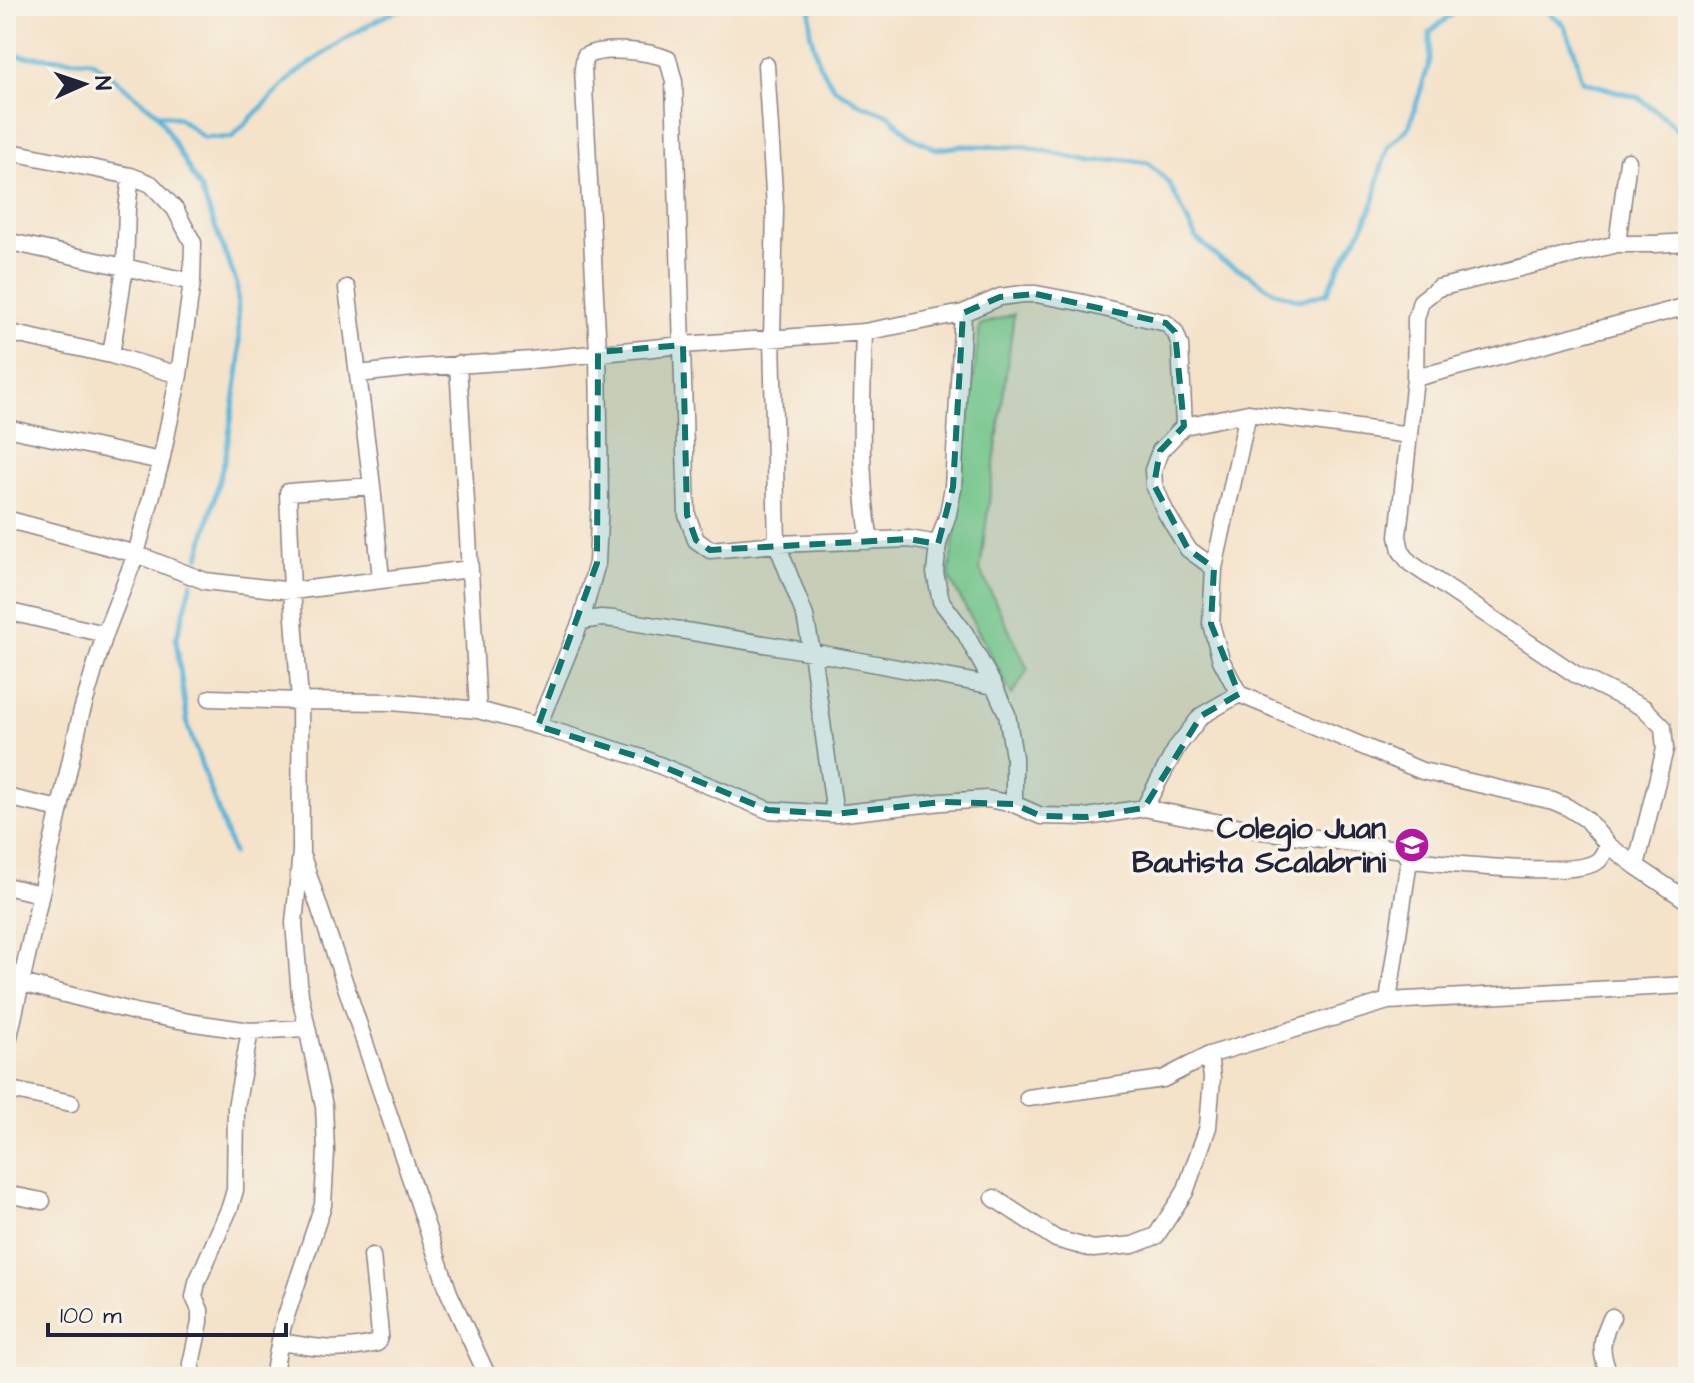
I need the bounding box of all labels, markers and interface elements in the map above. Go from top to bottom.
north arrow [44,44,124,124]
text: N [87,75,118,91]
place label: Colegio Juan Bautista Scalabrini [1132,808,1386,884]
school or university icon: Colegio Juan Bautista Scalabrini [1393,826,1431,864]
scale bar [48,1287,286,1337]
text: 100 m [60,1299,122,1333]

